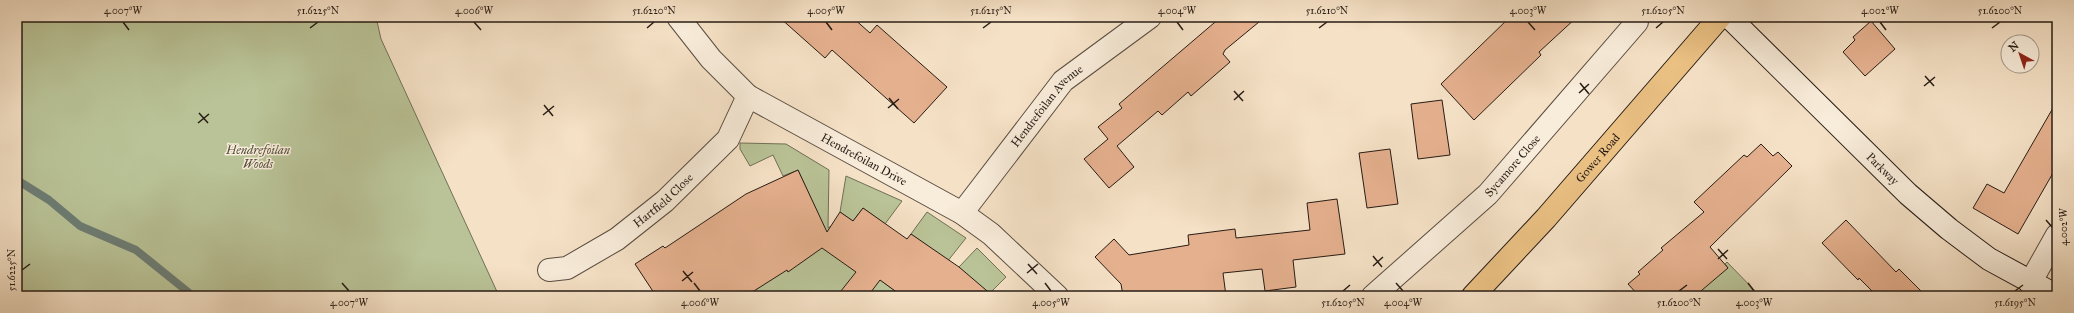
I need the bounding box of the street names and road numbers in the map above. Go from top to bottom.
street label: Hendrefoilan Avenue [1008,62,1086,150]
street label: Hendrefoilan Drive [819,130,909,189]
street label: Gower Road [1573,131,1623,186]
street label: Sycamore Close [1482,132,1543,200]
street label: Parkway [1863,150,1902,188]
street label: Hartfield Close [630,171,696,230]

